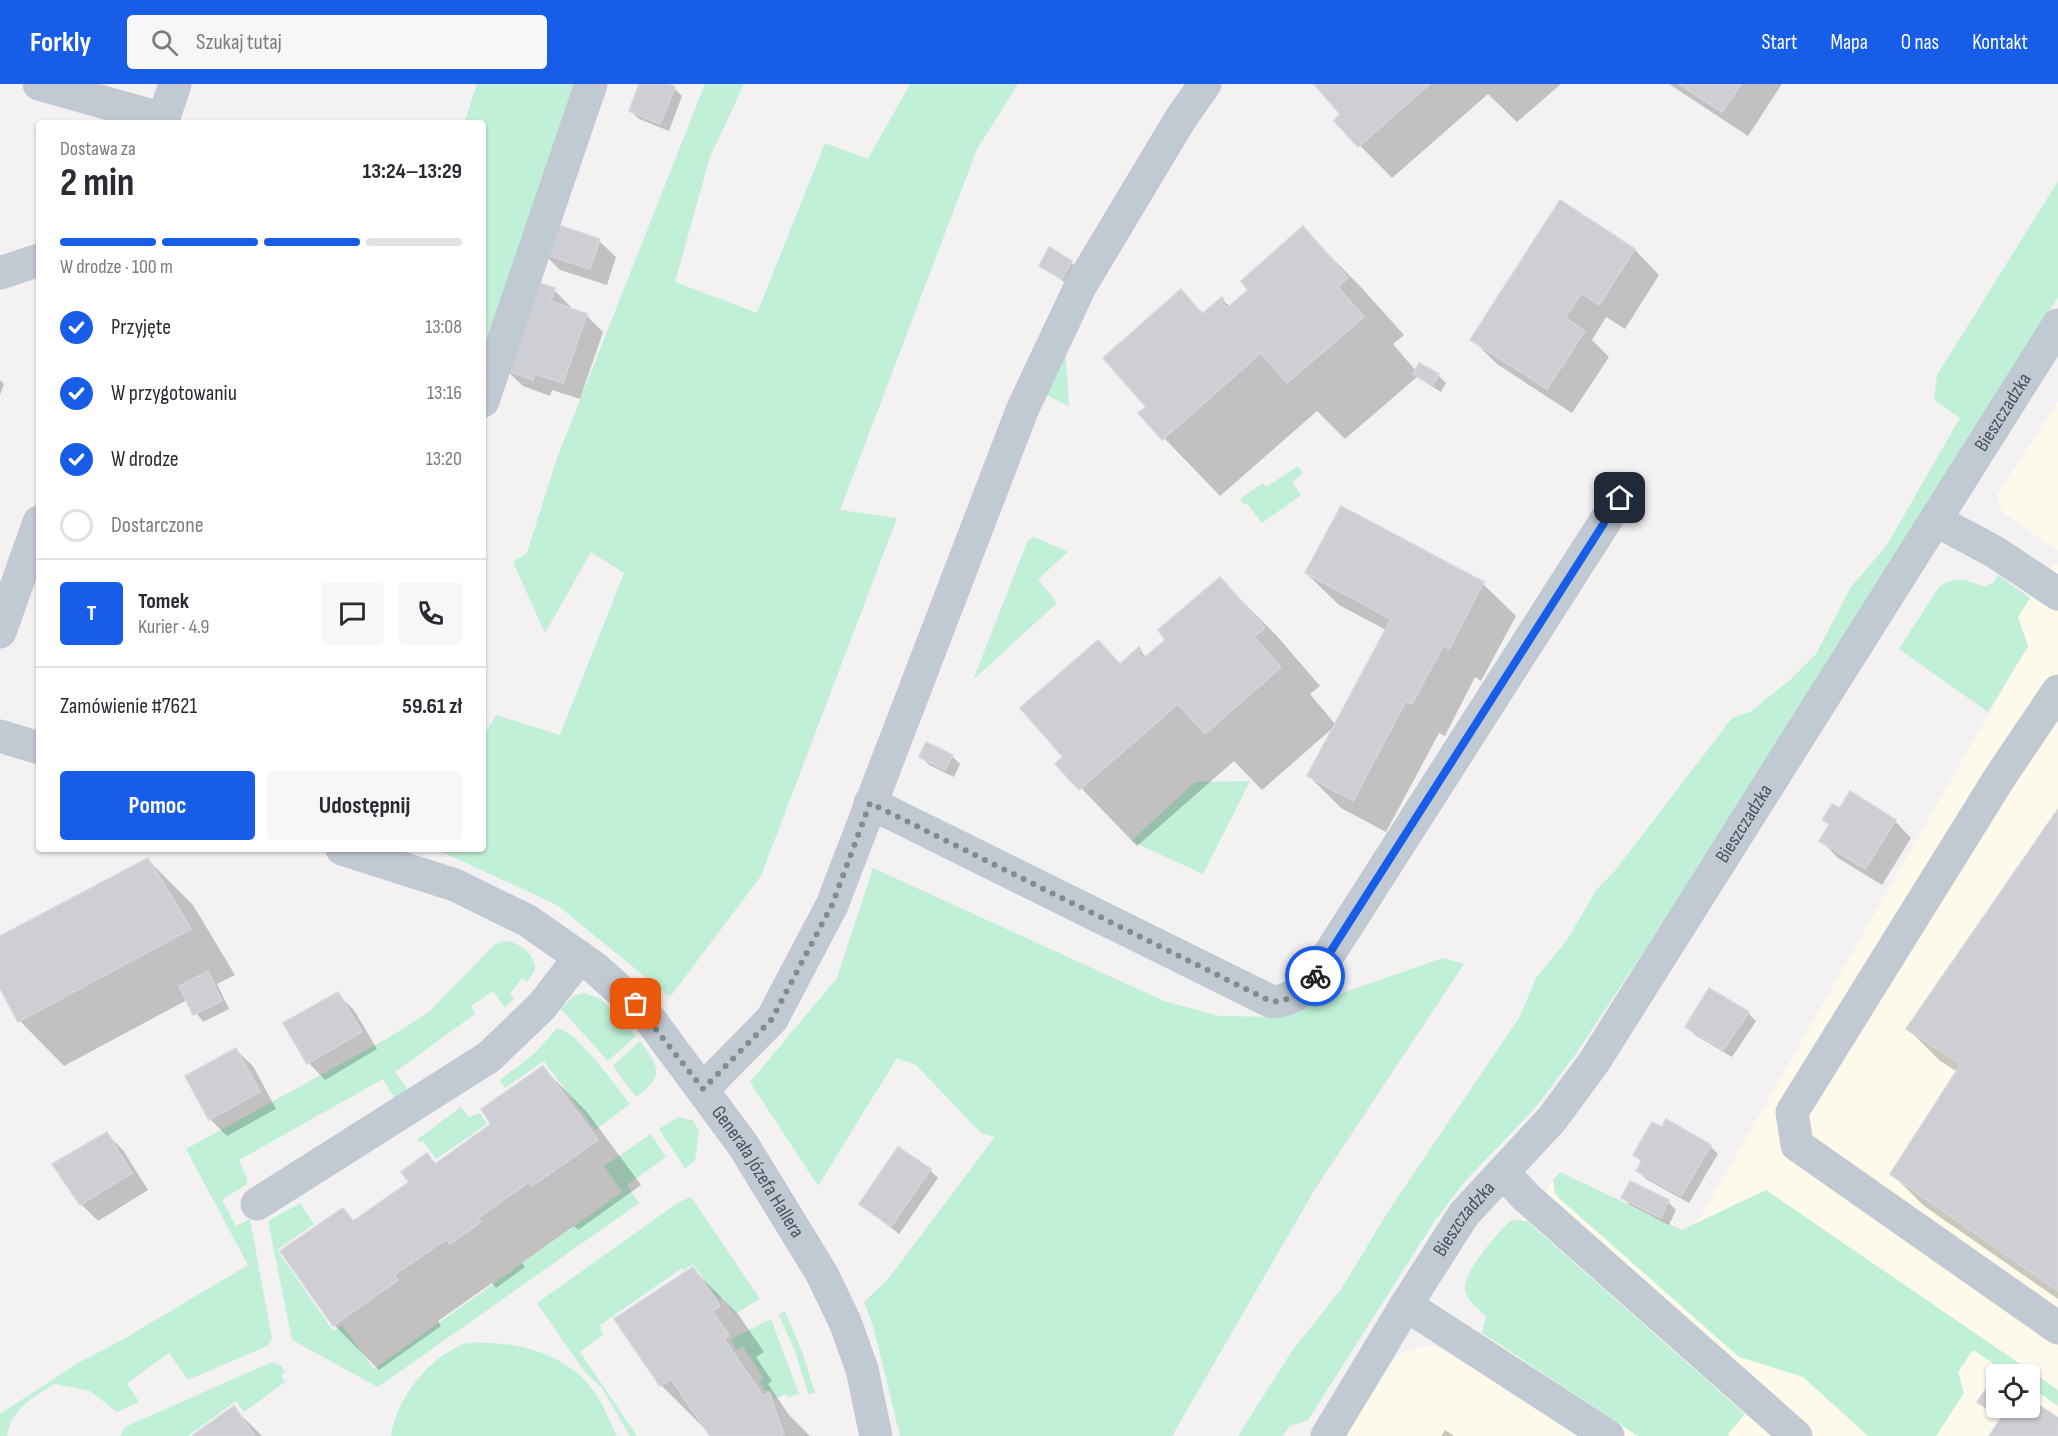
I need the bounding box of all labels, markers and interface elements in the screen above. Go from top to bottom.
search box [127,15,547,69]
text: Forkly [30,26,91,59]
icon: search [148,26,181,59]
text: Szukaj tutaj [196,29,282,56]
text: Start [1761,30,1798,55]
text: Mapa [1831,30,1868,55]
text: O nas [1901,30,1939,55]
text: Kontakt [1972,30,2028,55]
text: Dostawa za [60,137,136,161]
text: 13:24–13:29 [363,158,462,185]
text: 2 min [60,160,134,207]
text: W drodze · 100 m [60,255,173,279]
icon: check [60,311,93,344]
text: Przyjęte [111,314,171,341]
text: 13:08 [425,315,462,339]
street label: Bieszczadzka [1969,369,2037,456]
icon: check [60,377,93,410]
text: W przygotowaniu [111,380,237,407]
text: 13:16 [427,381,462,405]
icon: check [60,443,93,476]
text: W drodze [111,446,179,473]
text: 13:20 [426,447,462,471]
pin [1594,472,1645,523]
icon: home [1603,481,1636,514]
text: Dostarczone [111,512,204,539]
button: chat [321,582,384,645]
button: phone [399,582,462,645]
text: Tomek [138,588,189,615]
text: T [87,600,96,627]
text: Kurier · 4.9 [138,615,209,639]
text: Zamówienie #7621 [60,693,197,720]
text: 59.61 zł [402,693,462,720]
button: Pomoc [60,771,255,840]
button: Udostępnij [267,771,462,840]
street label: Bieszczadzka [1710,780,1778,867]
courier [1285,946,1345,1006]
icon: bike [1299,960,1332,993]
pin [610,978,661,1029]
icon: bag [619,987,652,1020]
street label: Generała Józefa Hallera [706,1101,809,1242]
street label: Bieszczadzka [1428,1176,1500,1261]
map controls [1986,1364,2040,1418]
button: locate [1986,1364,2040,1418]

